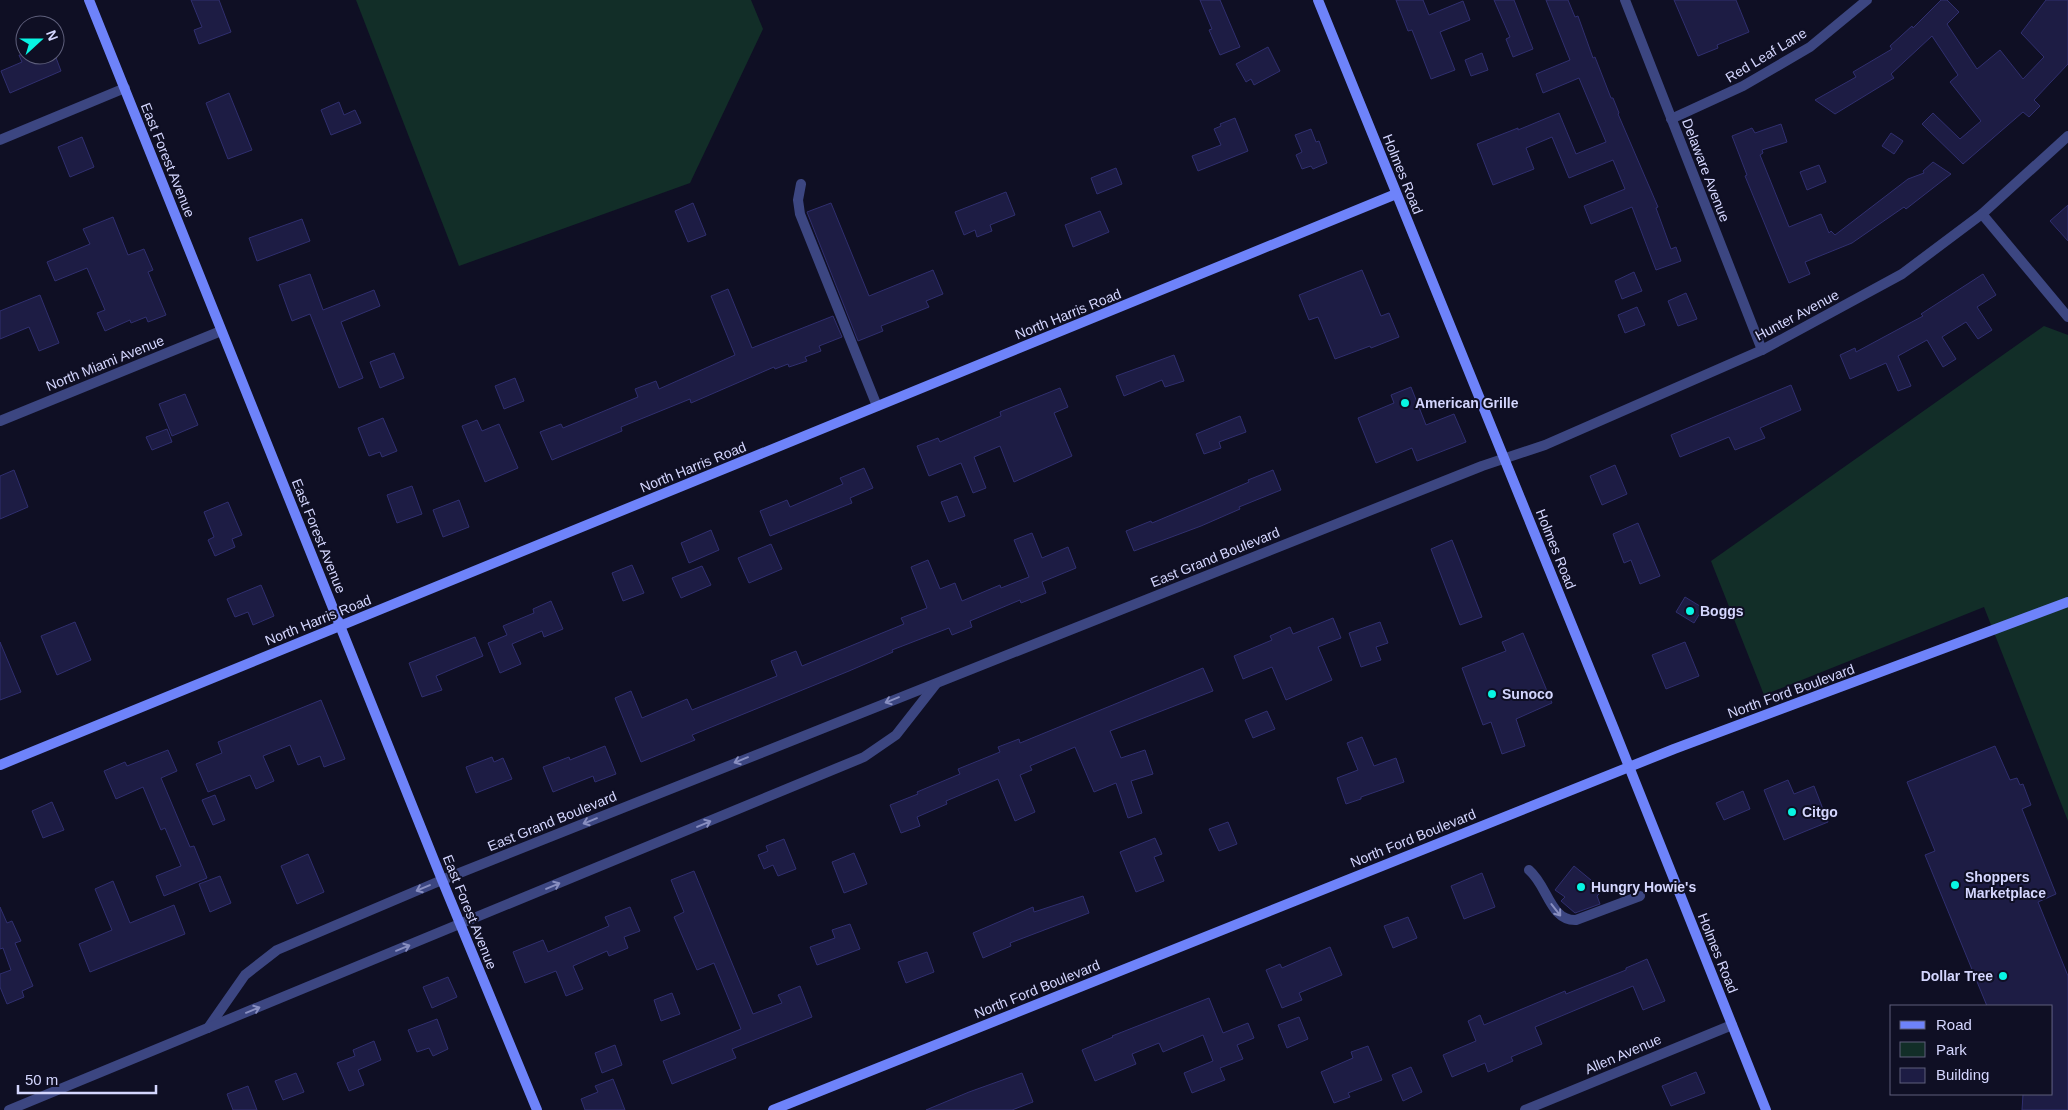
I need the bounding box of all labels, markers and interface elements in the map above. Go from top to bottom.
north arrow [15,15,65,65]
street label: Red Leaf Lane [1723,24,1810,86]
text: N [43,28,61,43]
street label: East Forest Avenue [138,100,198,220]
street label: Delaware Avenue [1679,116,1733,224]
street label: Holmes Road [1380,132,1426,216]
street label: North Harris Road [1013,285,1123,343]
street label: Hunter Avenue [1752,286,1842,344]
street label: North Miami Avenue [44,332,167,394]
place label: American Grille [1415,395,1519,411]
marker: American Grille [1399,397,1411,409]
street label: North Harris Road [638,438,748,496]
street label: East Forest Avenue [289,476,349,596]
street label: Holmes Road [1533,507,1579,591]
street label: East Grand Boulevard [1148,524,1282,590]
street label: North Harris Road [263,591,373,649]
place label: Boggs [1700,603,1744,619]
marker: Boggs [1684,605,1696,617]
street label: North Ford Boulevard [1725,661,1857,721]
place label: Sunoco [1502,686,1553,702]
marker: Sunoco [1486,688,1498,700]
one-way arrow [885,696,900,705]
one-way arrow [734,756,749,766]
street label: East Grand Boulevard [485,788,619,854]
place label: Citgo [1802,804,1838,820]
street label: North Ford Boulevard [1348,806,1478,870]
marker: Citgo [1786,806,1798,818]
one-way arrow [583,817,598,826]
one-way arrow [696,818,711,827]
street label: East Forest Avenue [440,852,500,972]
place label: Shoppers Marketplace [1965,869,2046,901]
place label: Hungry Howie's [1591,879,1696,895]
marker: Shoppers Marketplace [1949,879,1961,891]
one-way arrow [545,881,561,890]
marker: Hungry Howie's [1575,881,1587,893]
one-way arrow [416,883,431,893]
one-way arrow [1550,903,1561,916]
street label: Holmes Road [1695,911,1741,995]
one-way arrow [395,943,410,953]
street label: North Ford Boulevard [972,957,1102,1021]
place label: Dollar Tree [1921,968,1993,984]
marker: Dollar Tree [1997,970,2009,982]
one-way arrow [245,1004,260,1014]
legend [1890,1005,2053,1095]
text: Road [1936,1016,1972,1033]
street label: Allen Avenue [1582,1031,1664,1077]
text: Park [1936,1041,1967,1058]
scale bar [18,1062,155,1094]
text: Building [1936,1066,1989,1083]
text: 50 m [25,1071,58,1088]

